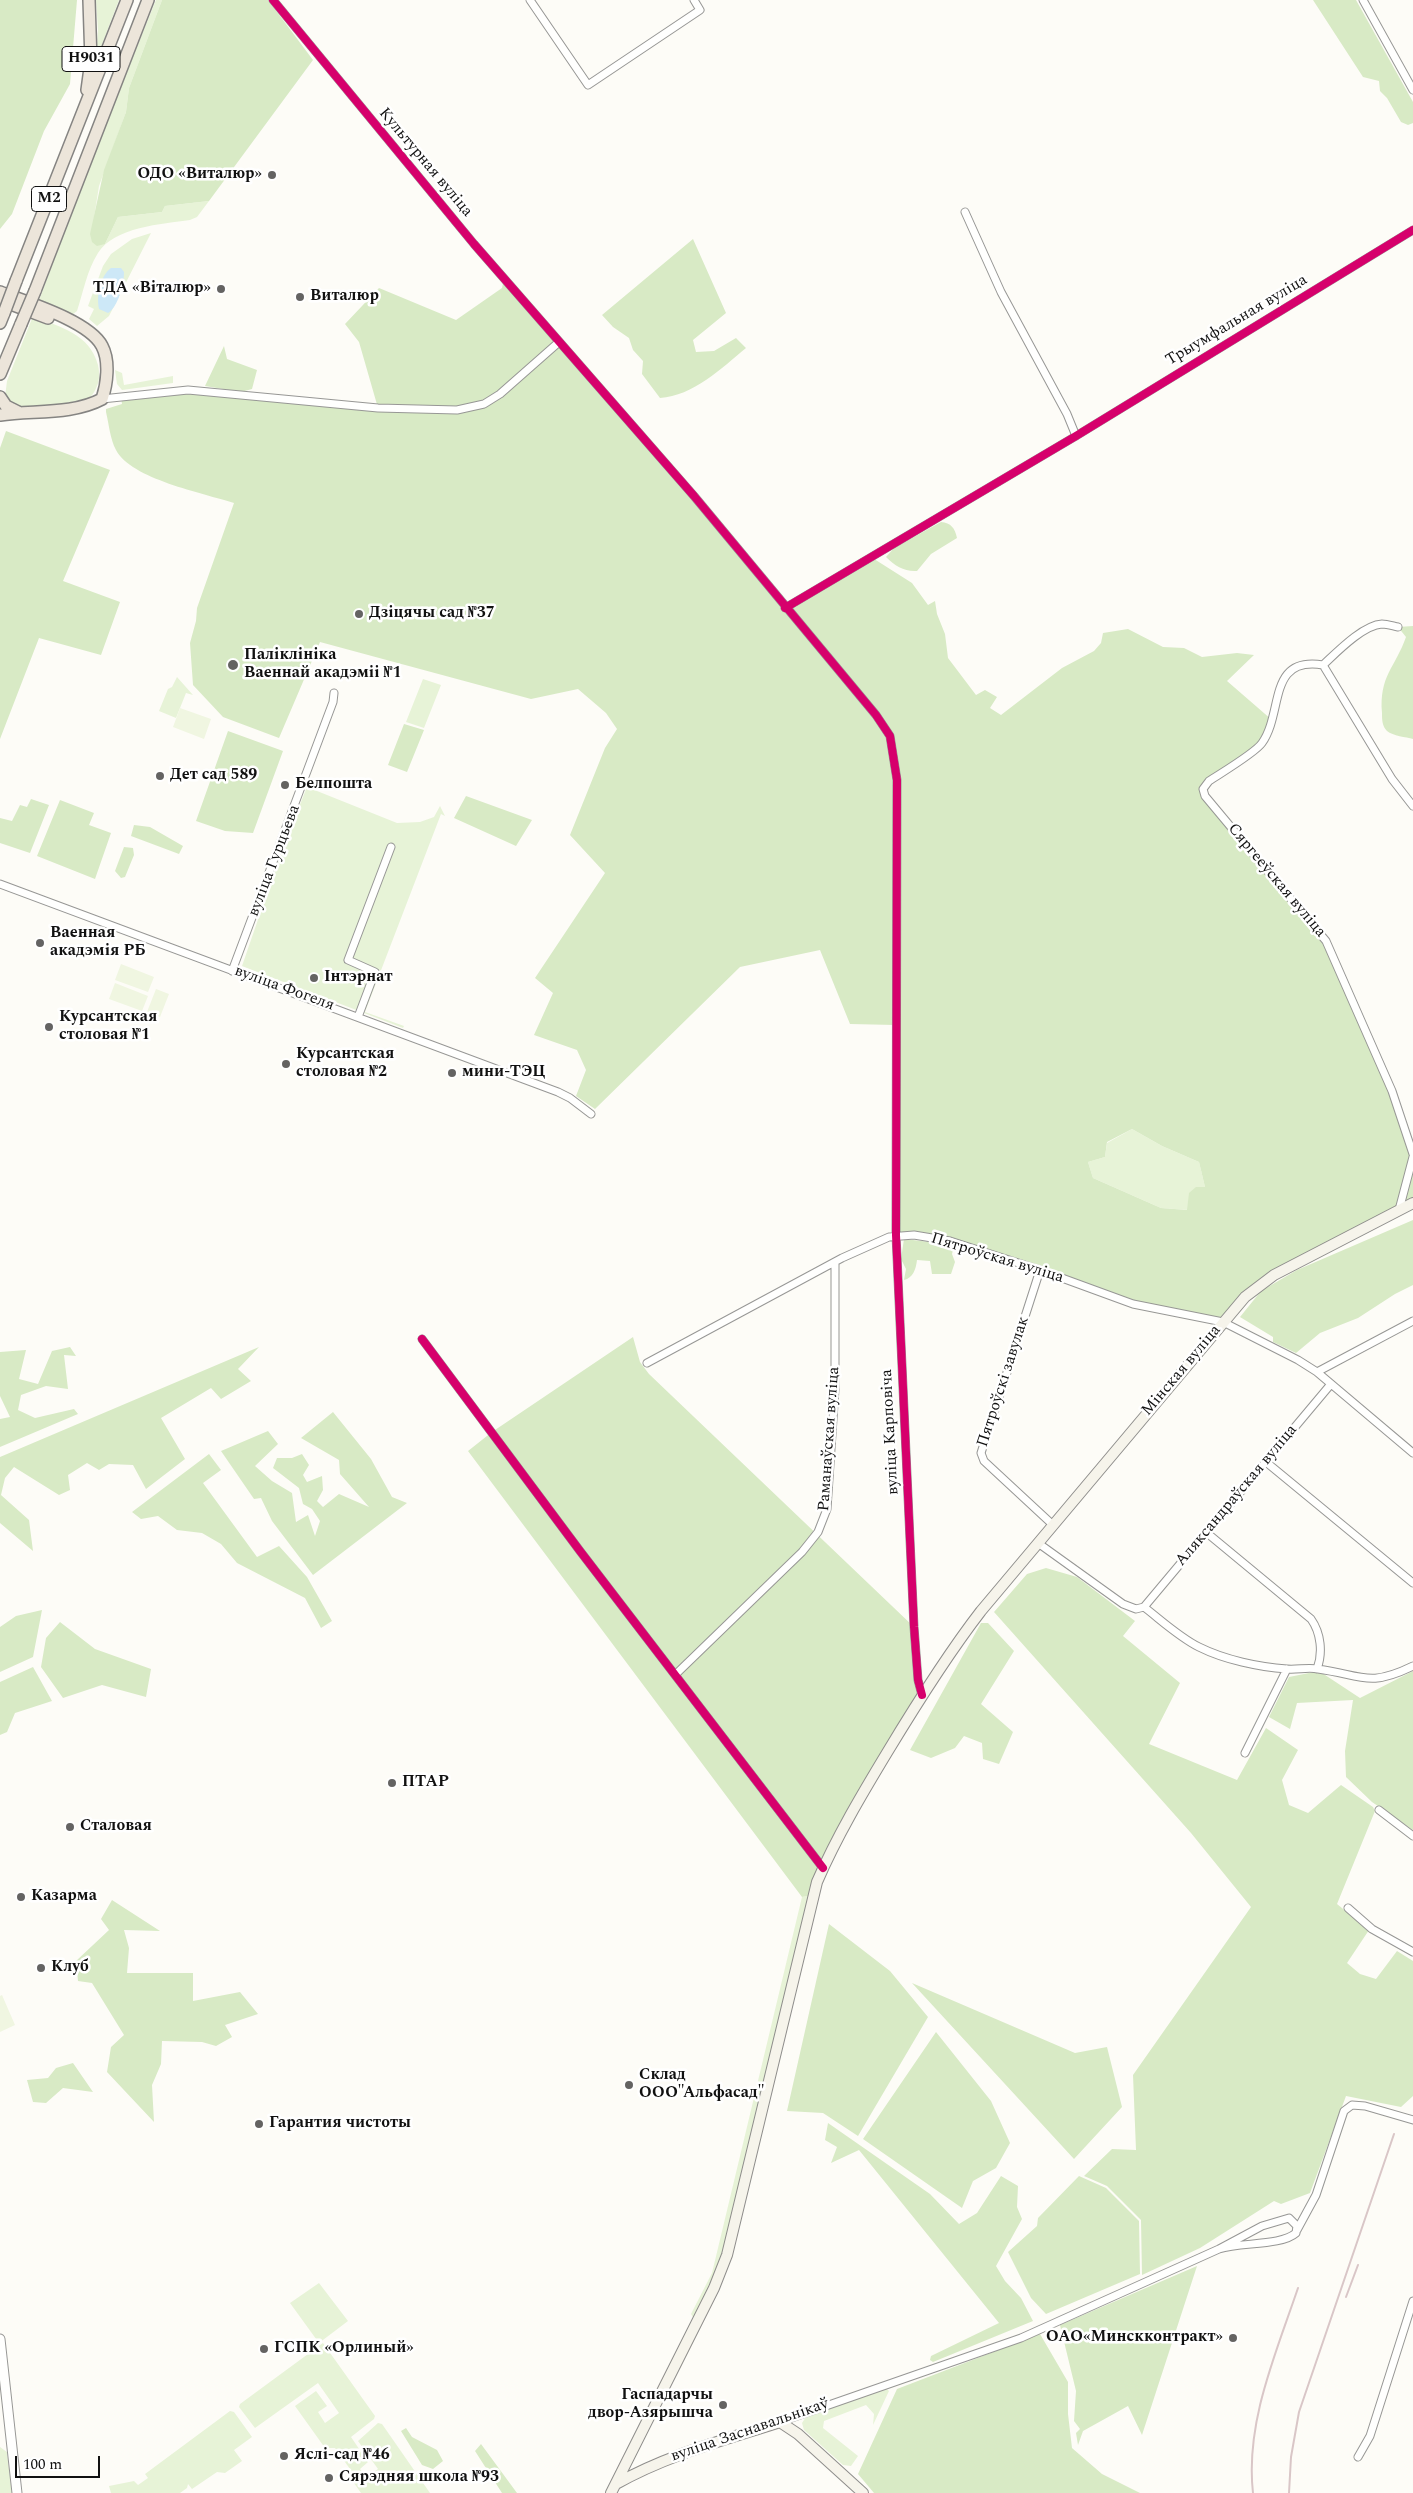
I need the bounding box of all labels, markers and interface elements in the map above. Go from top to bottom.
road number: Н9031 [62,46,120,72]
street label: Культурная вуліца [374,105,476,221]
place label: ОДО «Виталюр» [137,165,262,185]
marker: ОДО «Виталюр» [266,169,278,181]
road number: М2 [32,186,66,212]
street label: Трыумфальная вуліца [1163,271,1311,371]
place label: ТДА «Віталюр» [93,279,211,299]
marker: ТДА «Віталюр» [215,283,227,295]
place label: Виталюр [310,287,379,307]
marker: Виталюр [294,291,306,303]
place label: Дзіцячы сад №37 [369,604,495,624]
marker: Дзіцячы сад №37 [353,608,365,620]
place label: Паліклініка Ваеннай акадэміі №1 [244,646,401,684]
marker: Паліклініка Ваеннай акадэміі №1 [226,658,240,672]
place label: Дет сад 589 [170,766,257,786]
marker: Дет сад 589 [154,770,166,782]
place label: Белпошта [295,775,372,795]
marker: Белпошта [279,779,291,791]
street label: вуліца Гурцьева [245,802,305,920]
street label: Сяргееўская вуліца [1223,820,1329,942]
place label: Ваенная акадэмія РБ [50,924,145,962]
marker: Ваенная акадэмія РБ [34,937,46,949]
street label: вуліца Фогеля [231,962,337,1016]
place label: Інтэрнат [324,968,393,988]
marker: Інтэрнат [308,972,320,984]
place label: Курсантская столовая №1 [59,1008,157,1046]
marker: Курсантская столовая №1 [43,1021,55,1033]
place label: Курсантская столовая №2 [296,1045,394,1083]
marker: Курсантская столовая №2 [280,1058,292,1070]
place label: мини-ТЭЦ [462,1063,545,1083]
marker: мини-ТЭЦ [446,1067,458,1079]
street label: Пятроўская вуліца [928,1230,1066,1288]
street label: Пятроўскі завулак [974,1314,1034,1450]
street label: Мінская вуліца [1138,1321,1226,1421]
street label: Раманаўская вуліца [815,1366,845,1512]
street label: вуліца Карповіча [878,1368,904,1496]
street label: Аляксандраўская вуліца [1172,1421,1302,1571]
place label: ПТАР [402,1773,449,1793]
marker: ПТАР [386,1777,398,1789]
place label: Сталовая [80,1817,152,1837]
marker: Сталовая [64,1821,76,1833]
place label: Казарма [31,1887,97,1907]
marker: Казарма [15,1891,27,1903]
place label: Клуб [51,1958,89,1978]
marker: Клуб [35,1962,47,1974]
place label: Склад ООО"Альфасад" [639,2066,765,2104]
marker: Склад ООО"Альфасад" [623,2079,635,2091]
place label: Гарантия чистоты [269,2114,411,2134]
marker: Гарантия чистоты [253,2118,265,2130]
place label: ОАО«Минскконтракт» [1046,2328,1223,2348]
marker: ОАО«Минскконтракт» [1227,2332,1239,2344]
place label: ГСПК «Орлиный» [274,2339,414,2359]
marker: ГСПК «Орлиный» [258,2343,270,2355]
place label: Гаспадарчы двор-Азярышча [588,2386,713,2424]
street label: вуліца Заснавальнікаў [669,2395,831,2467]
marker: Гаспадарчы двор-Азярышча [717,2399,729,2411]
scale bar [18,2446,102,2478]
place label: Яслі-сад №46 [294,2446,390,2466]
marker: Яслі-сад №46 [278,2450,290,2462]
text: 100 m [23,2453,62,2476]
place label: Сярэдняя школа №93 [339,2468,499,2488]
marker: Сярэдняя школа №93 [323,2472,335,2484]

